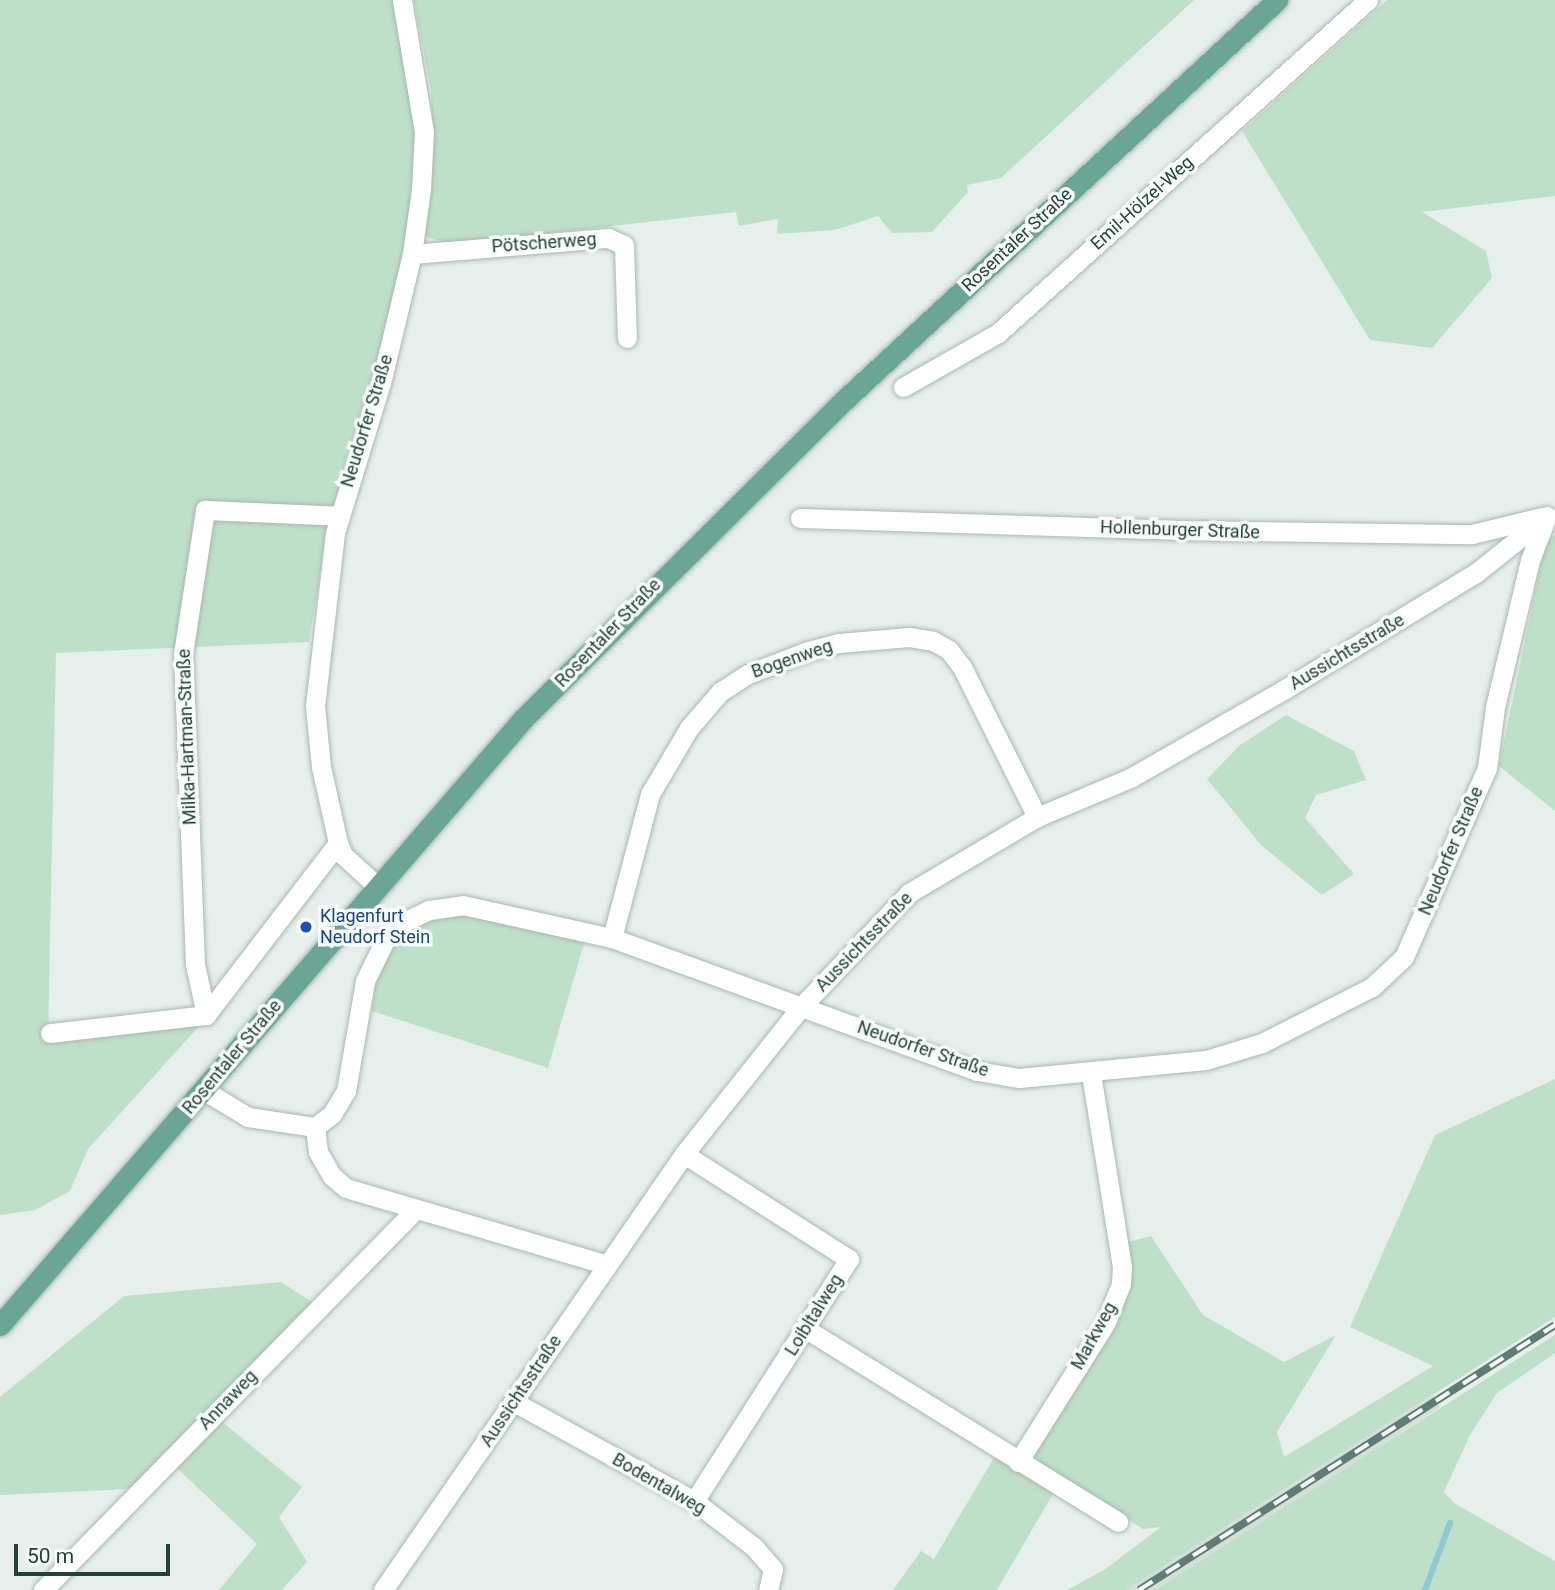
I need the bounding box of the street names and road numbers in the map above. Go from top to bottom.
street label: Emil-Hölzel-Weg [1086,151,1198,255]
street label: Rosentaler Straße [957,183,1077,297]
street label: Pötscherweg [491,229,597,257]
street label: Neudorfer Straße [337,352,397,490]
street label: Hollenburger Straße [1100,516,1260,544]
street label: Rosentaler Straße [551,574,665,692]
street label: Aussichtsstraße [1286,609,1408,695]
street label: Bogenweg [749,635,835,683]
street label: Milka-Hartman-Straße [173,649,201,825]
street label: Neudorfer Straße [1414,784,1488,918]
street label: Aussichtsstraße [811,888,917,996]
street label: Rosentaler Straße [178,995,286,1119]
street label: Neudorfer Straße [854,1016,992,1082]
street label: Loibltalweg [780,1270,848,1360]
street label: Markweg [1067,1298,1121,1374]
street label: Aussichtsstraße [476,1331,566,1451]
street label: Annaweg [194,1366,262,1434]
street label: Bodentalweg [608,1449,710,1519]

